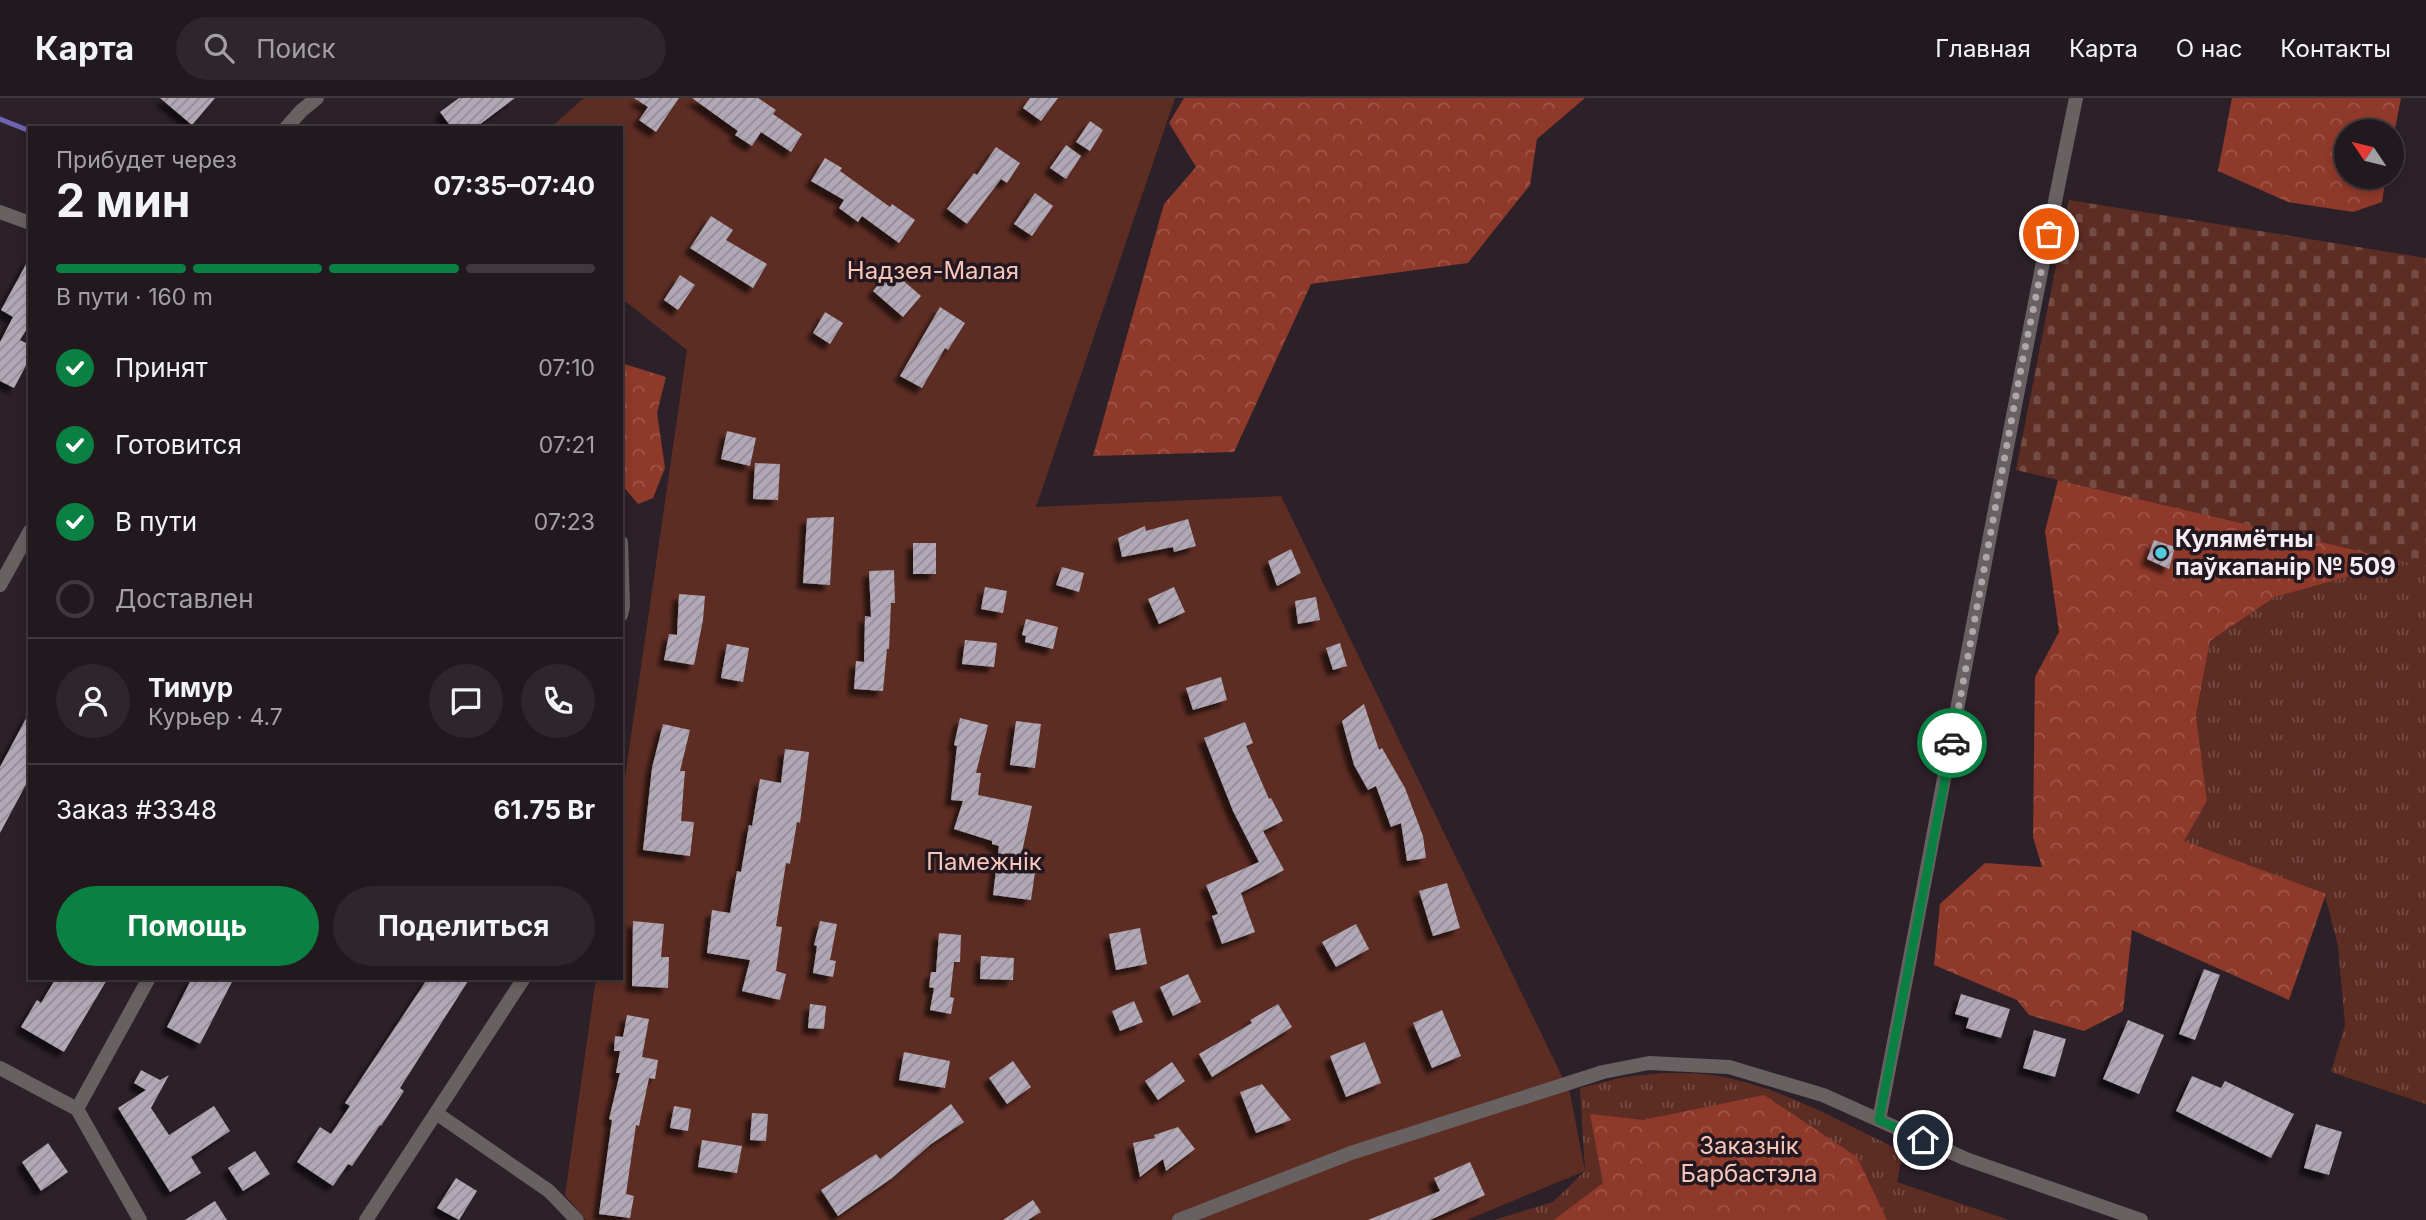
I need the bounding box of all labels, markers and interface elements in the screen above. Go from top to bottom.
search box [176,17,666,80]
text: Карта [35,28,134,68]
icon: search [200,29,238,67]
text: Поиск [256,33,335,64]
text: Главная [1935,34,2031,63]
text: Карта [2069,34,2138,63]
text: О нас [2176,34,2242,63]
text: Контакты [2280,34,2391,63]
north arrow [2334,119,2404,189]
map controls [2334,119,2404,189]
text: Прибудет через [56,146,237,174]
text: 07:35–07:40 [434,170,595,201]
text: 2 мин [56,172,191,228]
pin [2019,204,2079,264]
icon: bag [2030,215,2068,253]
park label: Надзея-Малая [847,256,1019,285]
text: В пути · 160 m [56,283,213,311]
icon: check [56,349,94,387]
text: Принят [115,352,208,383]
text: 07:10 [538,354,595,382]
icon: check [56,426,94,464]
text: Готовится [115,429,242,460]
text: 07:21 [539,431,595,459]
icon: check [56,503,94,541]
text: В пути [115,506,197,537]
text: 07:23 [534,508,595,536]
place label: Кулямётны паўкапанір № 509 [2175,524,2396,581]
marker: Кулямётны паўкапанір № 509 [2153,545,2169,561]
text: Доставлен [115,583,254,614]
button: person [56,664,130,738]
button: chat [429,664,503,738]
button: phone [521,664,595,738]
text: Тимур [148,672,233,703]
text: Курьер · 4.7 [148,703,283,731]
courier [1917,708,1987,778]
icon: car [1933,724,1971,762]
text: Заказ #3348 [56,794,217,825]
text: 61.75 Br [493,794,595,825]
park label: Памежнік [926,847,1042,876]
button: Помощь [56,886,319,966]
button: Поделиться [333,886,595,966]
pin [1893,1110,1953,1170]
icon: home [1904,1121,1942,1159]
park label: Заказнік Барбастэла [1680,1131,1818,1188]

